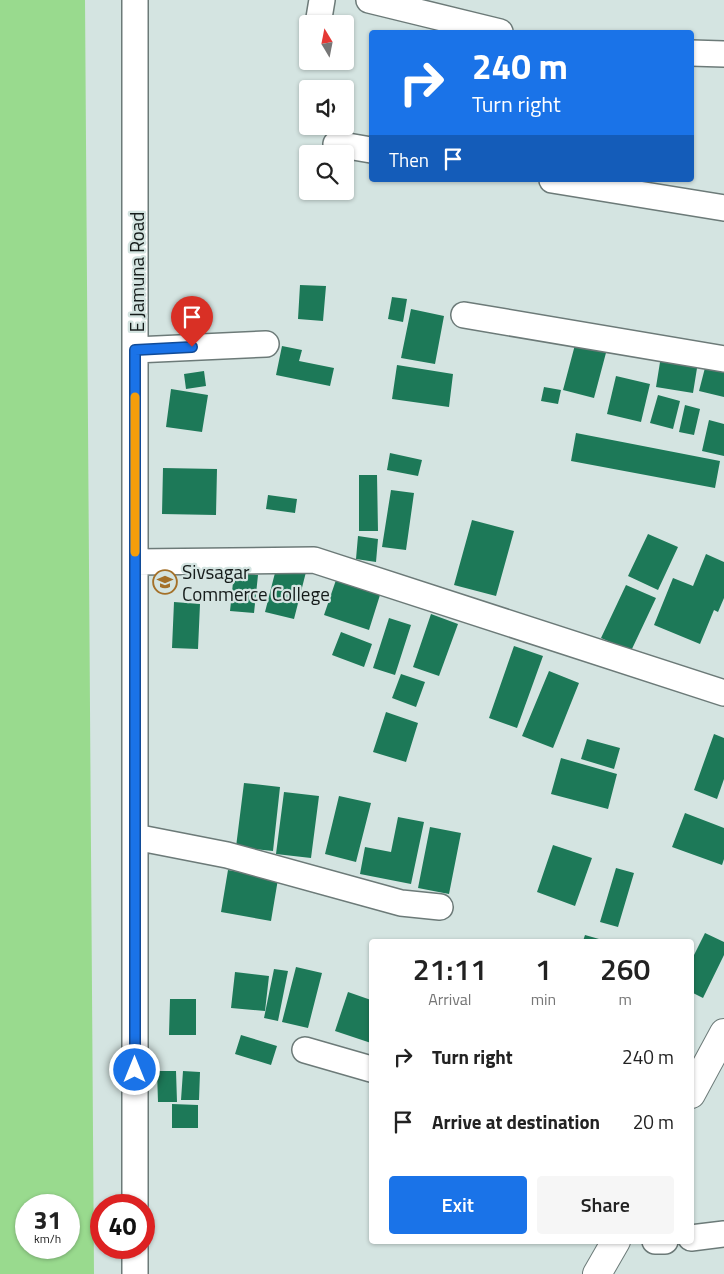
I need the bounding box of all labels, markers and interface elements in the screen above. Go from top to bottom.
north arrow [299,15,354,70]
map controls [299,15,354,200]
text: 240 m [472,39,568,93]
icon: right [389,50,454,115]
button: sound [299,80,354,135]
text: Turn right [472,87,561,121]
button: search [299,145,354,200]
text: Then [389,145,429,174]
icon: arrive [439,145,467,173]
street label: E Jamuna Road [122,212,151,332]
pin [171,296,213,347]
icon: arrive [178,303,206,331]
place label: Sivsagar Commerce College [182,557,330,608]
school or university icon: Sivsagar Commerce College [152,569,178,595]
text: 21:11 [413,946,487,992]
text: 1 [535,946,552,992]
text: 260 [600,946,650,992]
text: Arrival [428,987,472,1011]
text: min [531,987,556,1011]
text: m [618,987,632,1011]
text: Turn right [432,1042,513,1071]
text: 240 m [622,1042,674,1071]
position arrow [108,1043,160,1095]
icon: right [389,1043,417,1071]
text: Arrive at destination [432,1107,600,1136]
text: 20 m [633,1107,674,1136]
icon: arrive [389,1108,417,1136]
button: Exit [389,1176,527,1234]
button: Share [537,1176,674,1234]
speed limit sign: 40 [90,1194,155,1259]
text: 31 [33,1201,62,1239]
text: km/h [34,1229,61,1248]

